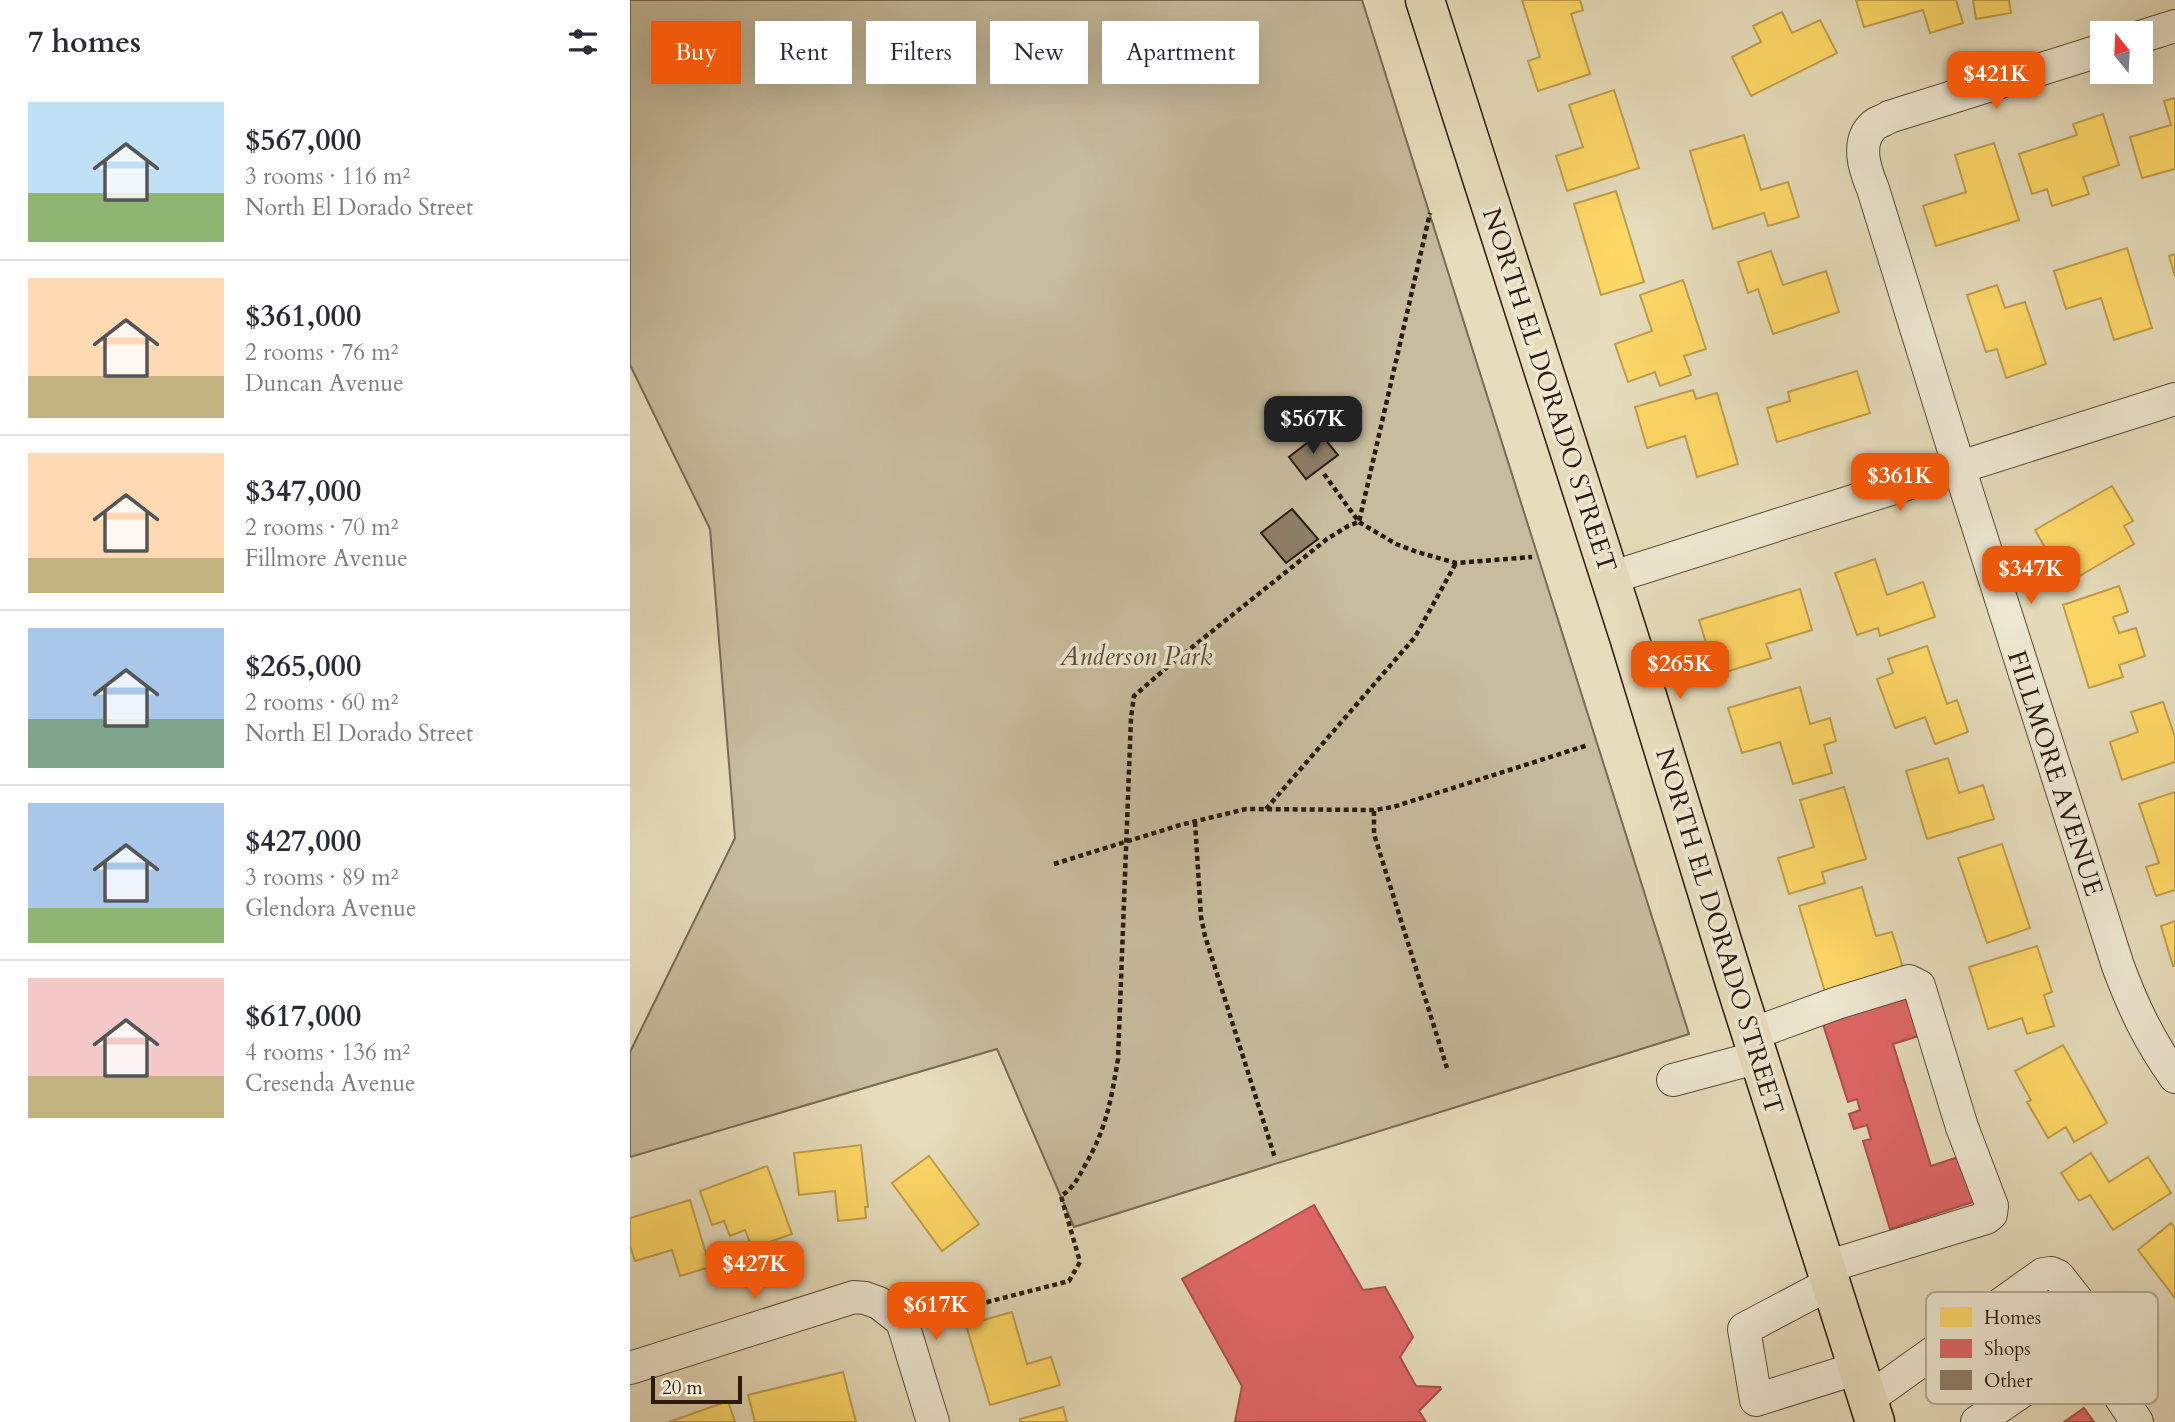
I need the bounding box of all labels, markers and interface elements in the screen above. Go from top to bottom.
chip: Buy [651,21,741,84]
chip: Rent [755,21,852,84]
chip: Filters [866,21,976,84]
chip: New [990,21,1088,84]
chip: Apartment [1102,21,1259,84]
north arrow [2090,21,2152,84]
map controls [2090,21,2153,84]
text: 7 homes [28,22,141,63]
icon: filters [564,23,602,61]
pin: $421K [1947,52,2045,111]
text: $421K [1963,58,2029,89]
text: $567,000 [245,120,361,161]
icon: home [84,130,168,214]
text: 3 rooms · 116 m² [245,161,410,192]
text: North El Dorado Street [245,192,473,223]
street label: NORTH EL DORADO STREET [1474,203,1625,577]
text: $361,000 [245,296,361,337]
icon: home [84,306,168,390]
text: 2 rooms · 76 m² [245,337,398,368]
text: Duncan Avenue [245,368,404,399]
pin: $567K [1264,396,1362,456]
text: $567K [1280,403,1346,434]
pin: $361K [1851,454,1949,513]
text: $361K [1867,460,1933,491]
text: $347,000 [245,471,361,512]
icon: home [84,481,168,565]
text: 2 rooms · 70 m² [245,512,398,543]
text: Fillmore Avenue [245,543,408,574]
pin: $347K [1982,546,2080,606]
text: $347K [1998,553,2064,584]
park label: Anderson Park [1059,639,1213,674]
pin: $265K [1631,642,1729,701]
text: $265,000 [245,646,361,687]
street label: FILLMORE AVENUE [1999,646,2112,900]
text: $265K [1647,648,1713,679]
icon: home [84,656,168,740]
text: 2 rooms · 60 m² [245,687,398,718]
text: North El Dorado Street [245,718,473,749]
street label: NORTH EL DORADO STREET [1647,744,1792,1119]
text: $427,000 [245,821,361,862]
icon: home [84,831,168,915]
text: 3 rooms · 89 m² [245,862,398,893]
text: Glendora Avenue [245,893,416,924]
text: $617,000 [245,996,361,1037]
icon: home [84,1006,168,1090]
text: 4 rooms · 136 m² [245,1037,410,1068]
text: Cresenda Avenue [245,1068,416,1099]
pin: $427K [706,1242,804,1301]
text: $427K [722,1248,788,1279]
pin: $617K [887,1282,985,1342]
text: $617K [903,1289,969,1320]
legend [1926,1292,2158,1404]
text: Homes [1984,1305,2041,1331]
text: Shops [1984,1336,2031,1362]
text: Other [1984,1368,2032,1394]
scale bar [651,1373,742,1405]
text: 20 m [662,1375,703,1401]

